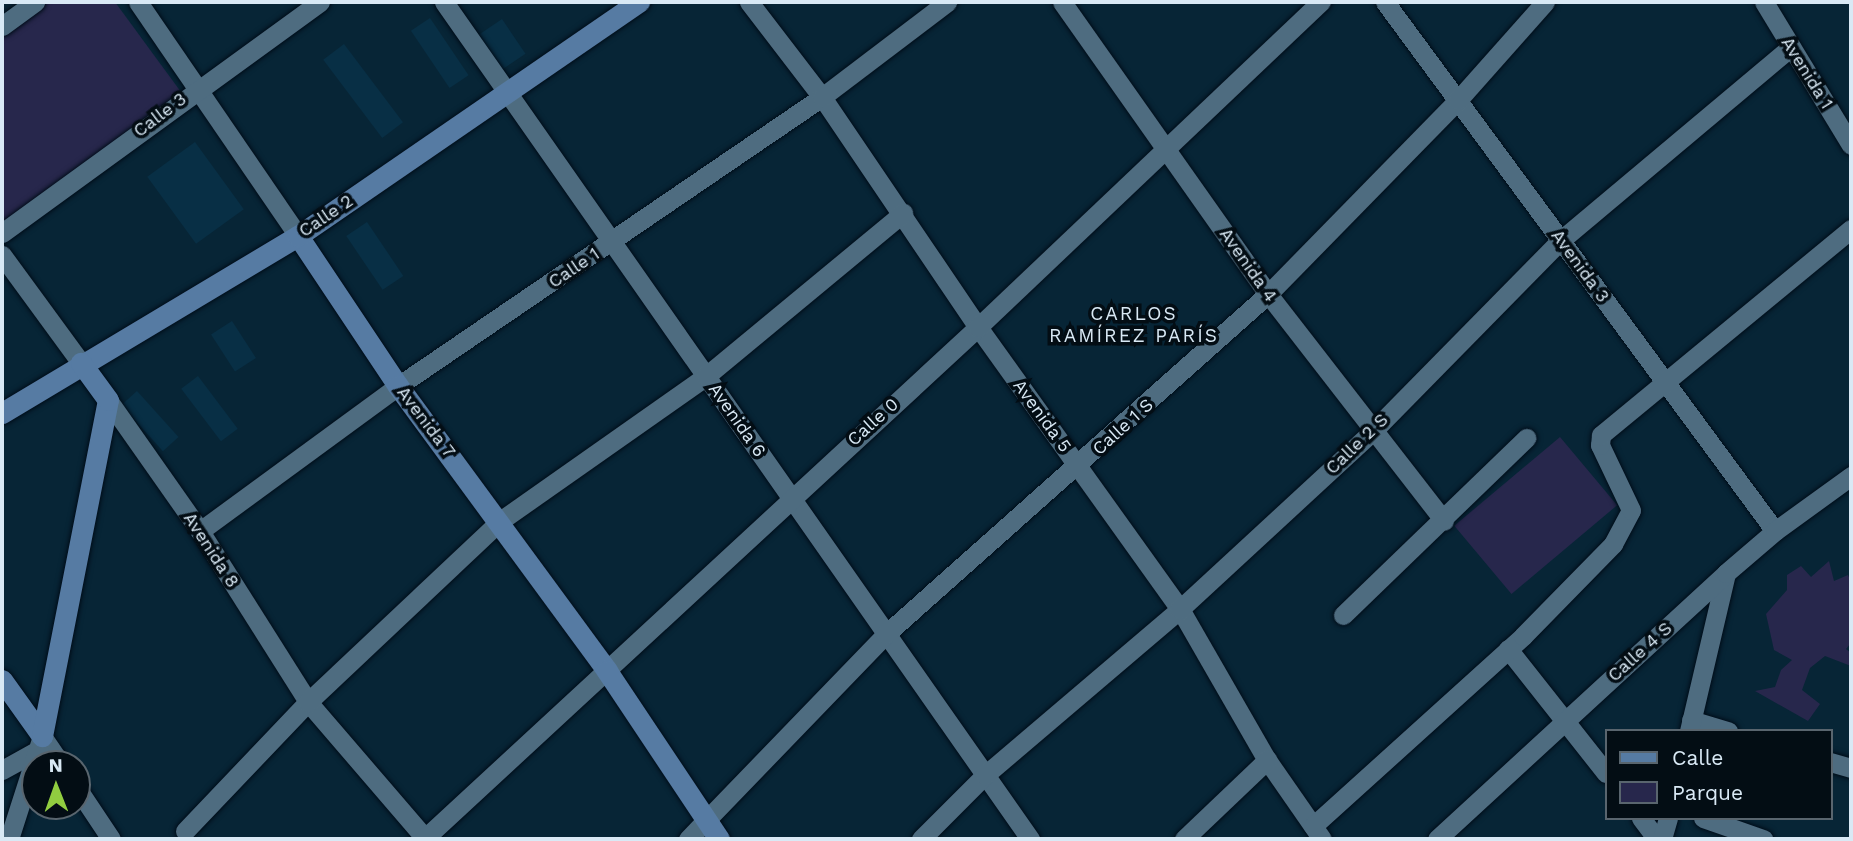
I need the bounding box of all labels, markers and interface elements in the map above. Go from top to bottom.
street label: Avenida 1 [1776,33,1838,113]
street label: Calle 3 [129,88,191,142]
street label: Calle 2 [295,190,357,242]
street label: Avenida 4 [1215,224,1281,306]
street label: Avenida 3 [1546,225,1614,307]
street label: Calle 1 [544,243,604,293]
district label: CARLOS RAMÍREZ PARÍS [1051,303,1217,347]
street label: Avenida 5 [1008,375,1076,457]
street label: Avenida 6 [704,379,770,461]
street label: Avenida 7 [392,382,460,462]
street label: Calle 0 [843,393,903,451]
street label: Calle 1 S [1088,394,1158,460]
street label: Calle 2 S [1321,409,1393,479]
street label: Avenida 8 [179,508,243,592]
street label: Calle 4 S [1604,618,1676,686]
legend [1604,729,1832,820]
text: Calle [1672,745,1723,770]
north arrow [21,750,91,820]
text: N [48,754,63,777]
text: Parque [1672,780,1743,805]

